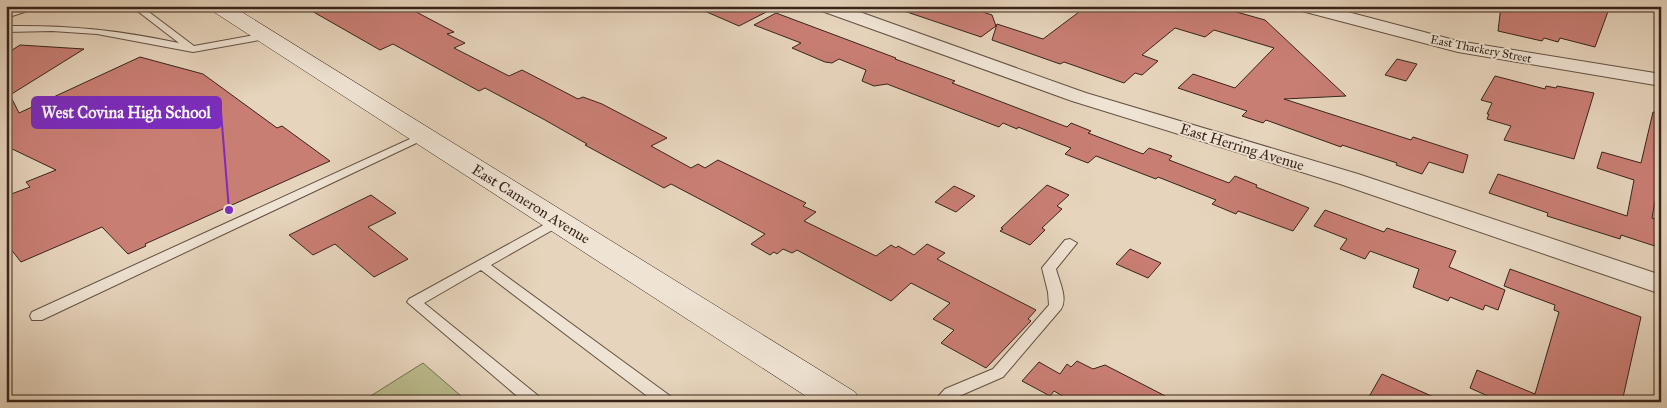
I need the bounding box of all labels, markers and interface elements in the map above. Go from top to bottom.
street label: East Thackery Street [1429,32,1534,66]
callout: West Covina High School [32,97,221,128]
text: West Covina High School [41,103,211,123]
street label: East Herring Avenue [1178,120,1306,174]
street label: East Cameron Avenue [469,160,593,248]

